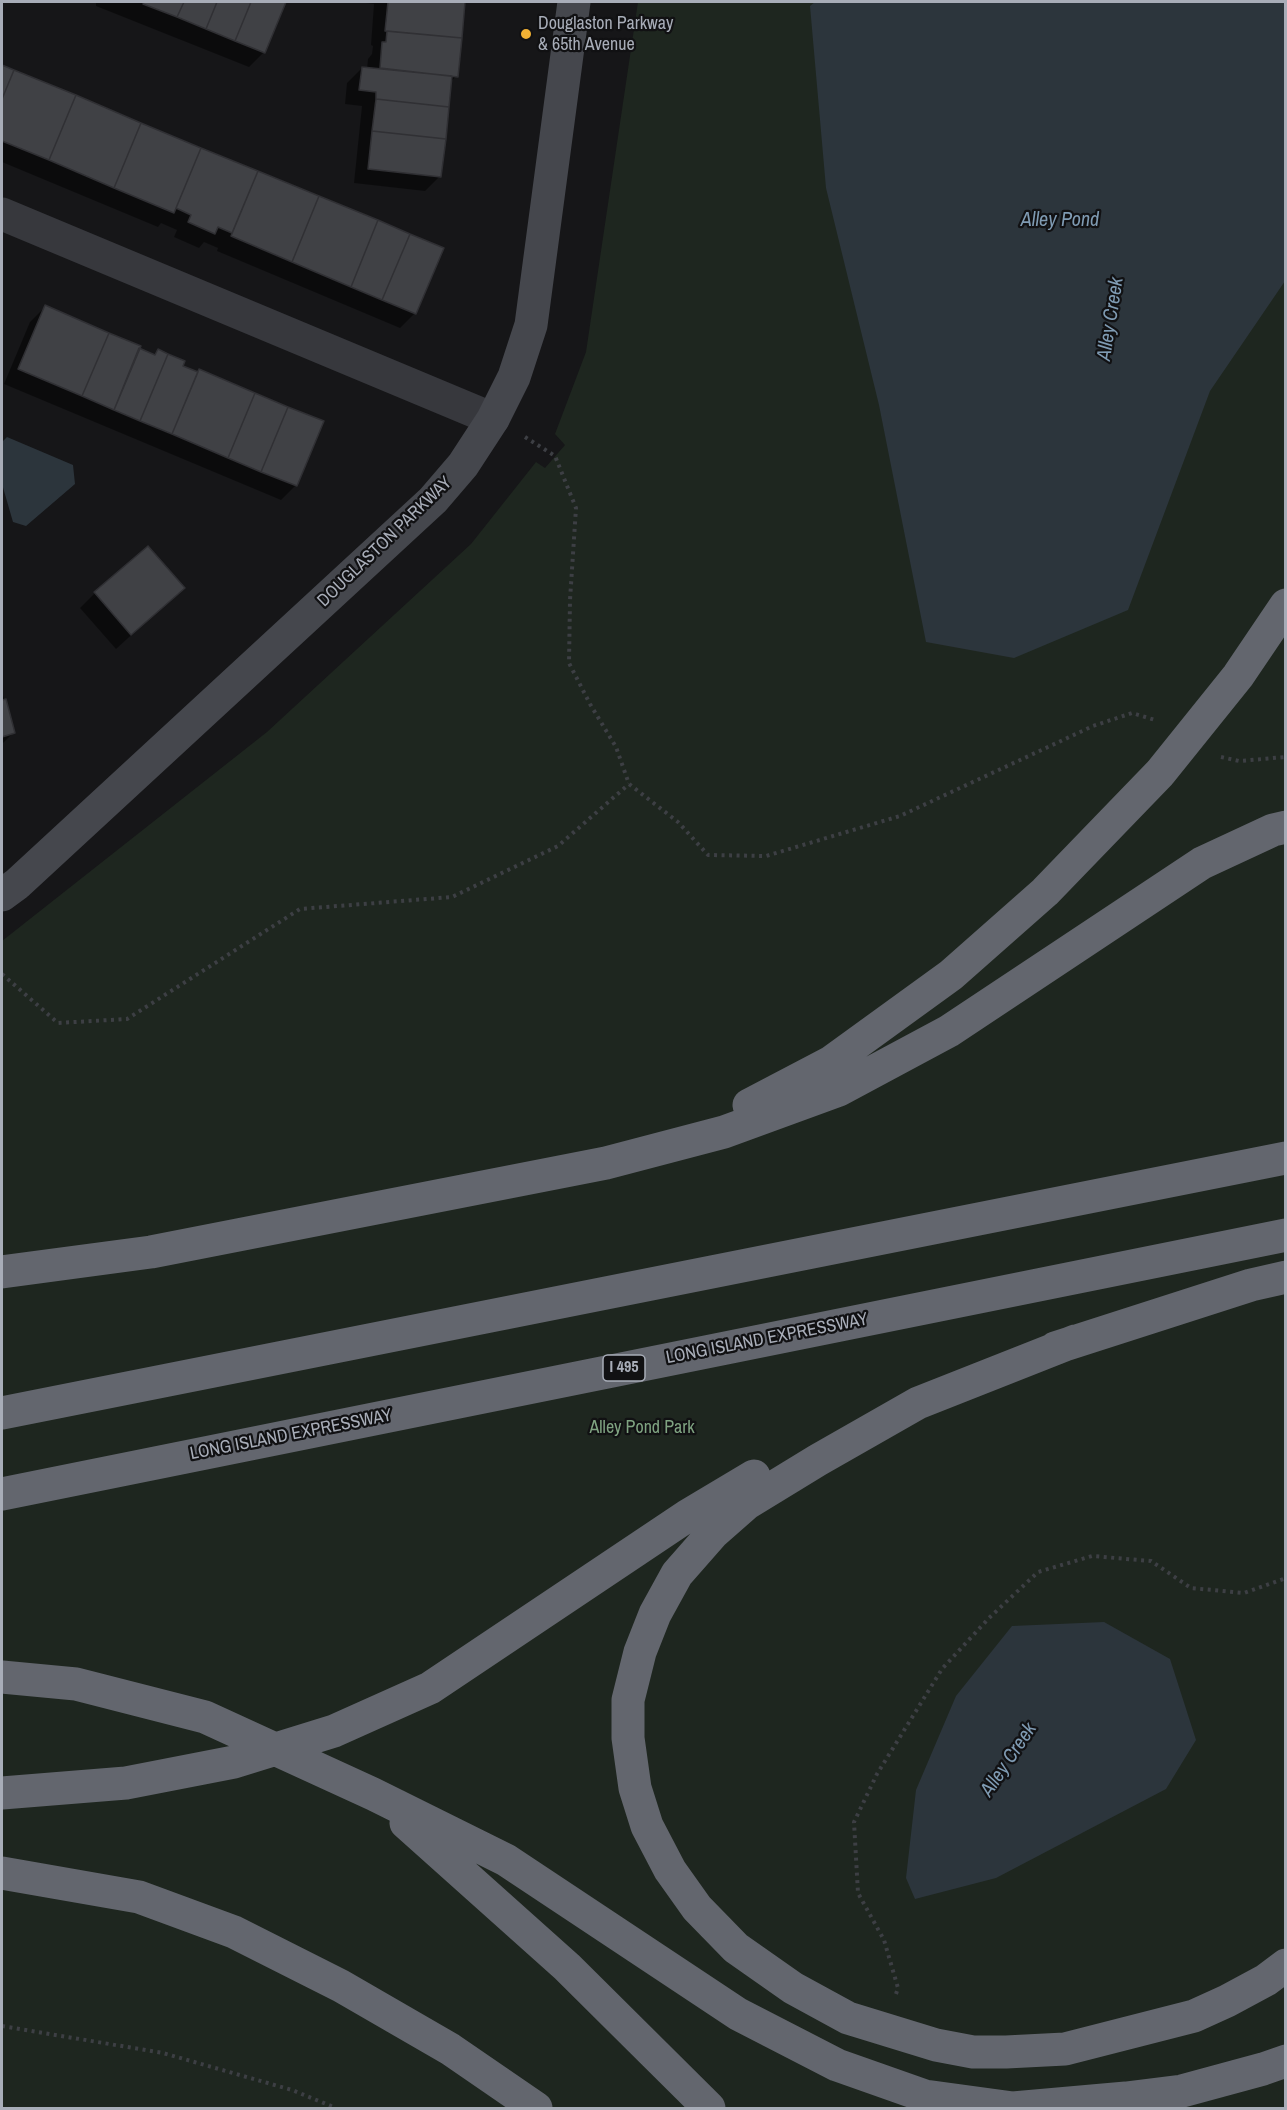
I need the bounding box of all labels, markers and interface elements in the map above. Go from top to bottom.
place label: Douglaston Parkway & 65th Avenue [538,13,673,56]
marker: Douglaston Parkway & 65th Avenue [519,27,533,41]
water label: Alley Pond [1021,209,1099,233]
water label: Alley Creek [1093,276,1129,362]
street label: DOUGLASTON PARKWAY [313,472,457,612]
street label: LONG ISLAND EXPRESSWAY [664,1309,870,1369]
road number: I 495 [603,1355,645,1381]
street label: LONG ISLAND EXPRESSWAY [188,1405,394,1465]
park label: Alley Pond Park [589,1417,695,1439]
water label: Alley Creek [976,1719,1042,1801]

